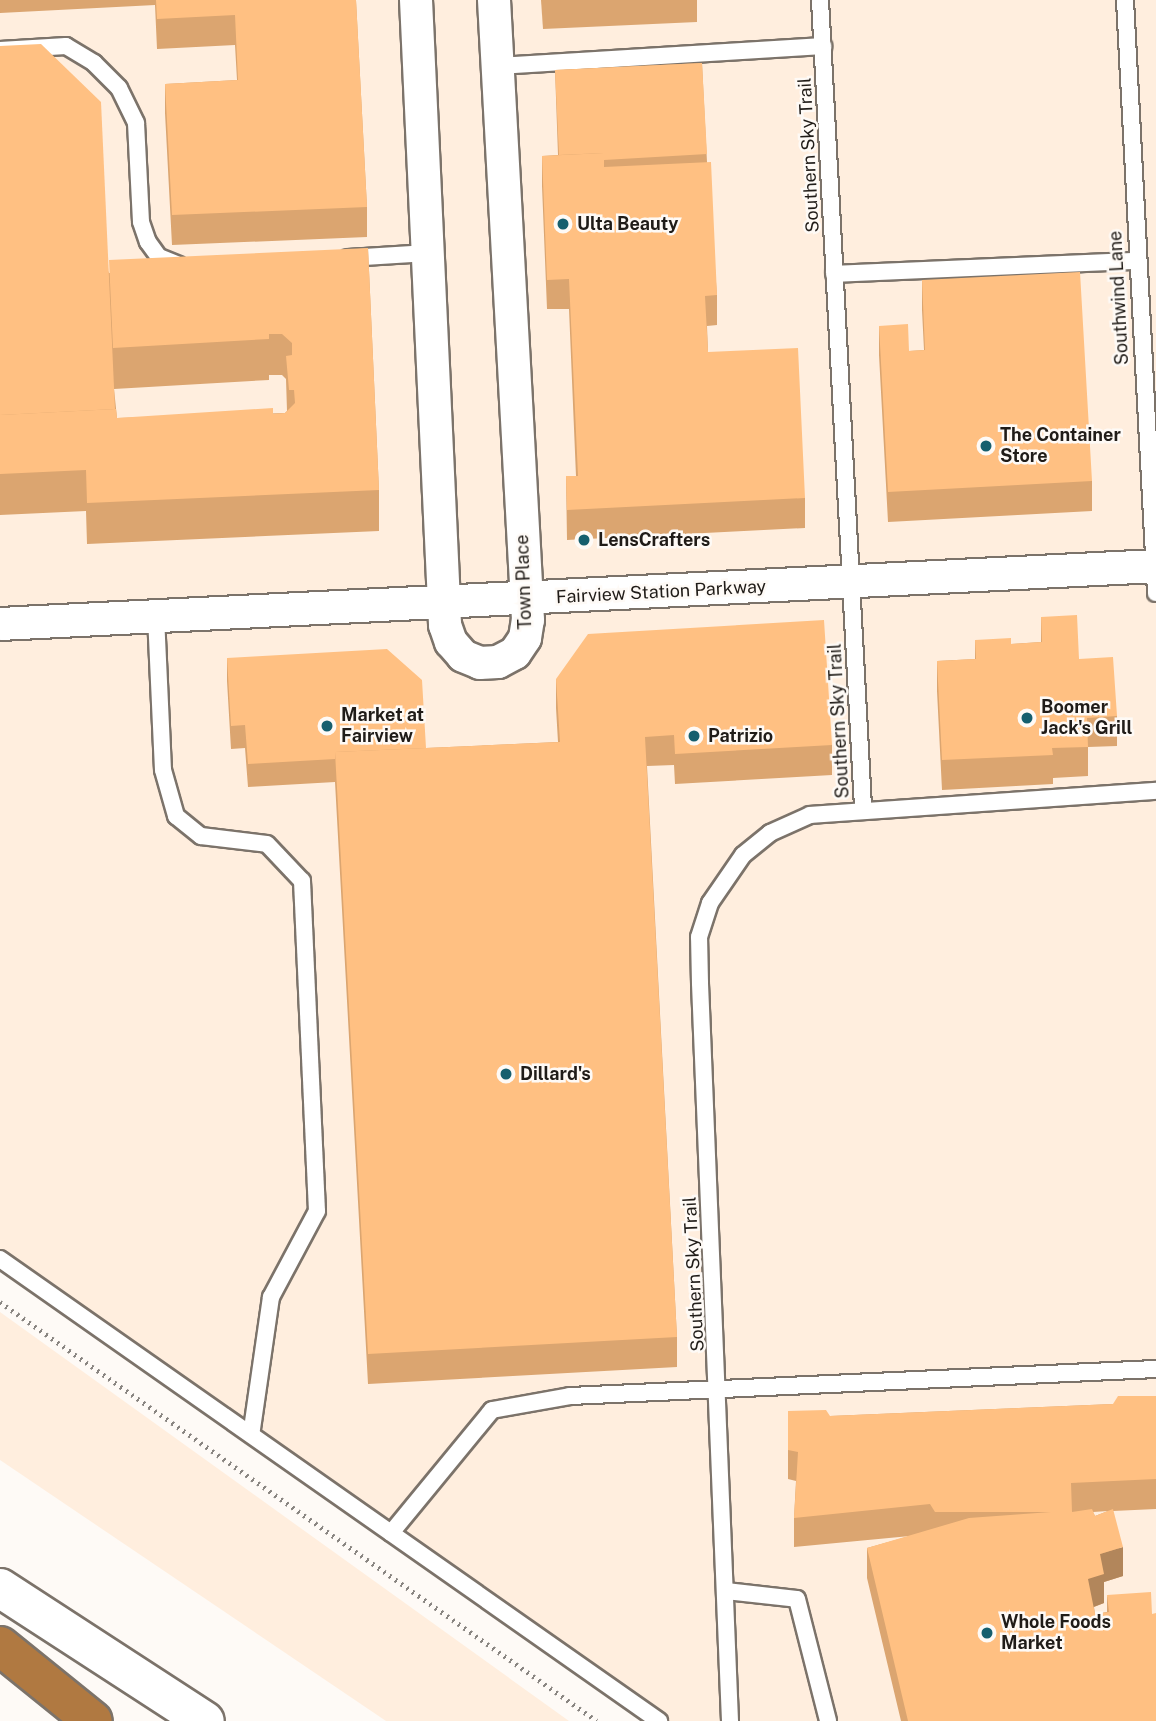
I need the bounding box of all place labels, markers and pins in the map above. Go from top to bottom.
place label: Ulta Beauty [577,213,678,235]
marker: Ulta Beauty [555,216,571,232]
place label: The Container Store [1000,425,1121,467]
marker: The Container Store [978,438,994,454]
place label: LensCrafters [598,529,710,551]
marker: LensCrafters [576,532,592,548]
place label: Boomer Jack's Grill [1041,697,1133,740]
place label: Market at Fairview [341,705,424,748]
marker: Boomer Jack's Grill [1019,710,1035,726]
marker: Market at Fairview [319,718,335,734]
place label: Patrizio [708,725,773,747]
marker: Patrizio [686,728,702,744]
place label: Dillard's [520,1063,591,1085]
marker: Dillard's [498,1066,514,1082]
place label: Whole Foods Market [1001,1612,1111,1654]
marker: Whole Foods Market [979,1625,995,1641]

